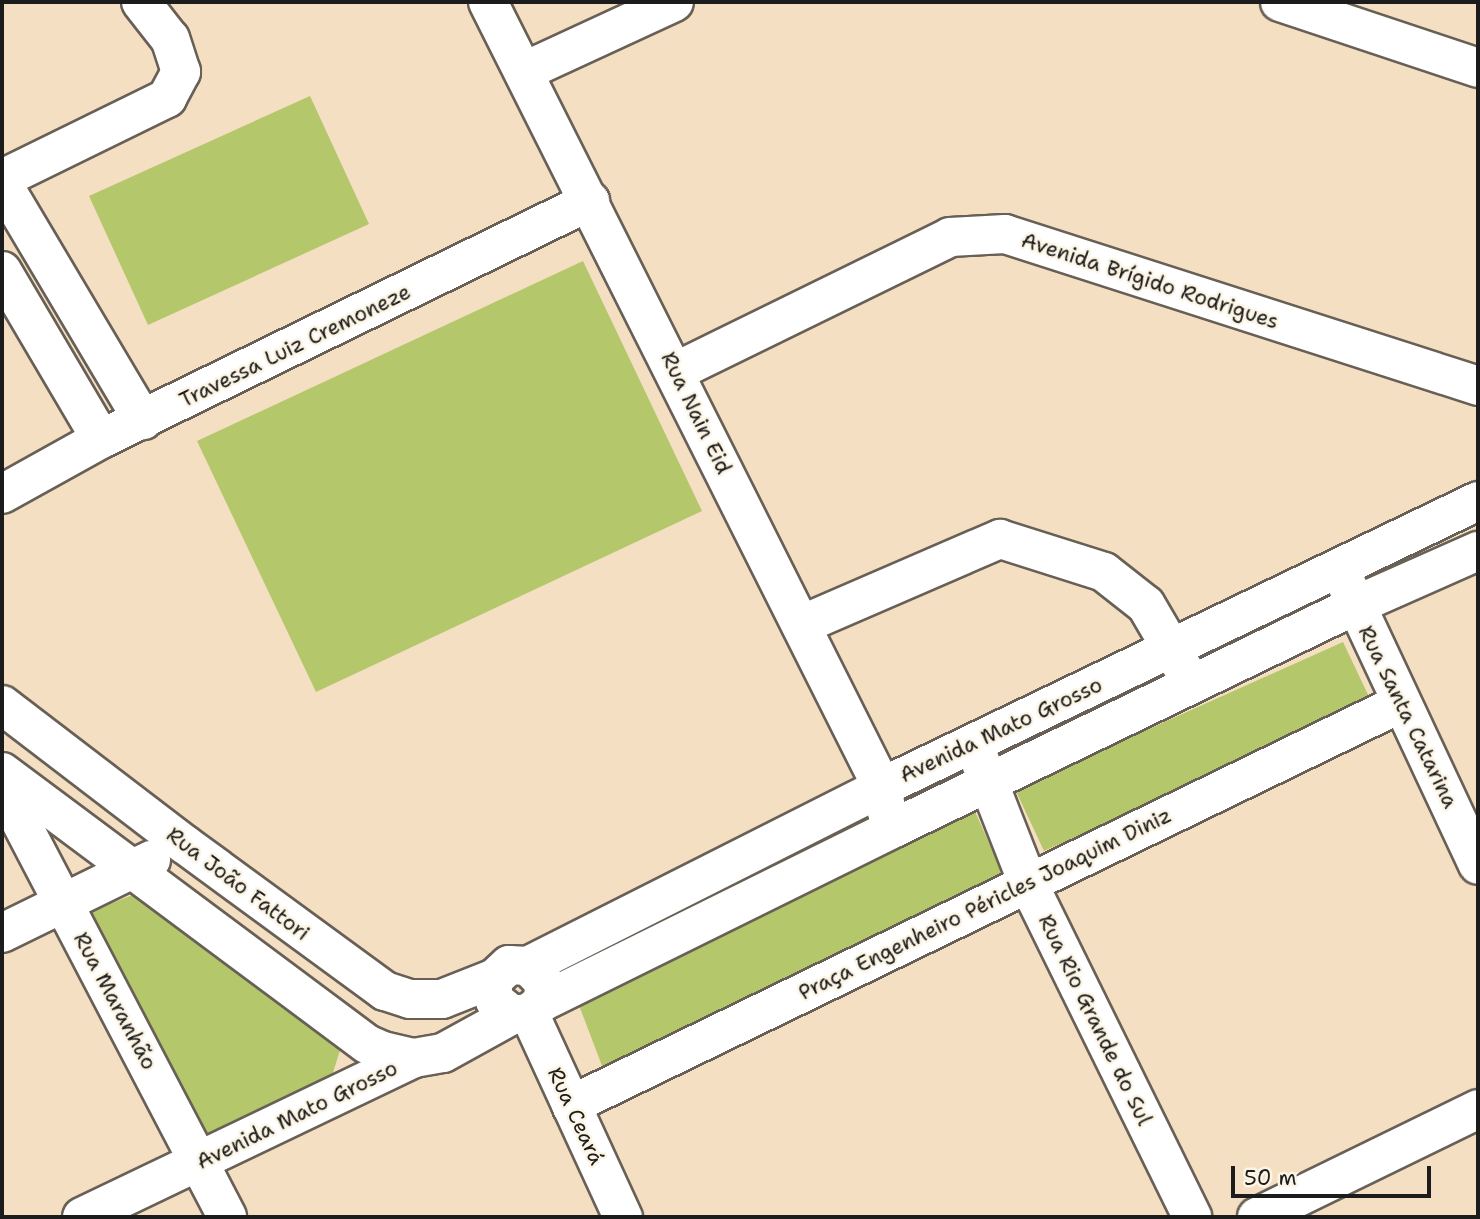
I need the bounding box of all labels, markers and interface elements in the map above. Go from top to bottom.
street label: Avenida Brígido Rodrigues [1018,227,1282,335]
street label: Travessa Luiz Cremoneze [175,279,415,413]
street label: Rua Nain Eid [656,348,736,478]
street label: Rua Santa Catarina [1353,622,1463,812]
street label: Avenida Mato Grosso [896,672,1106,788]
street label: Praça Engenheiro Péricles Joaquim Diniz [794,802,1176,1006]
street label: Rua João Fattori [162,822,314,946]
street label: Rua Rio Grande do Sul [1033,911,1157,1129]
street label: Rua Maranhão [68,928,162,1074]
street label: Avenida Mato Grosso [192,1055,402,1175]
street label: Rua Ceará [542,1063,610,1169]
scale bar [1235,1152,1434,1196]
text: 50 m [1244,1164,1297,1192]

